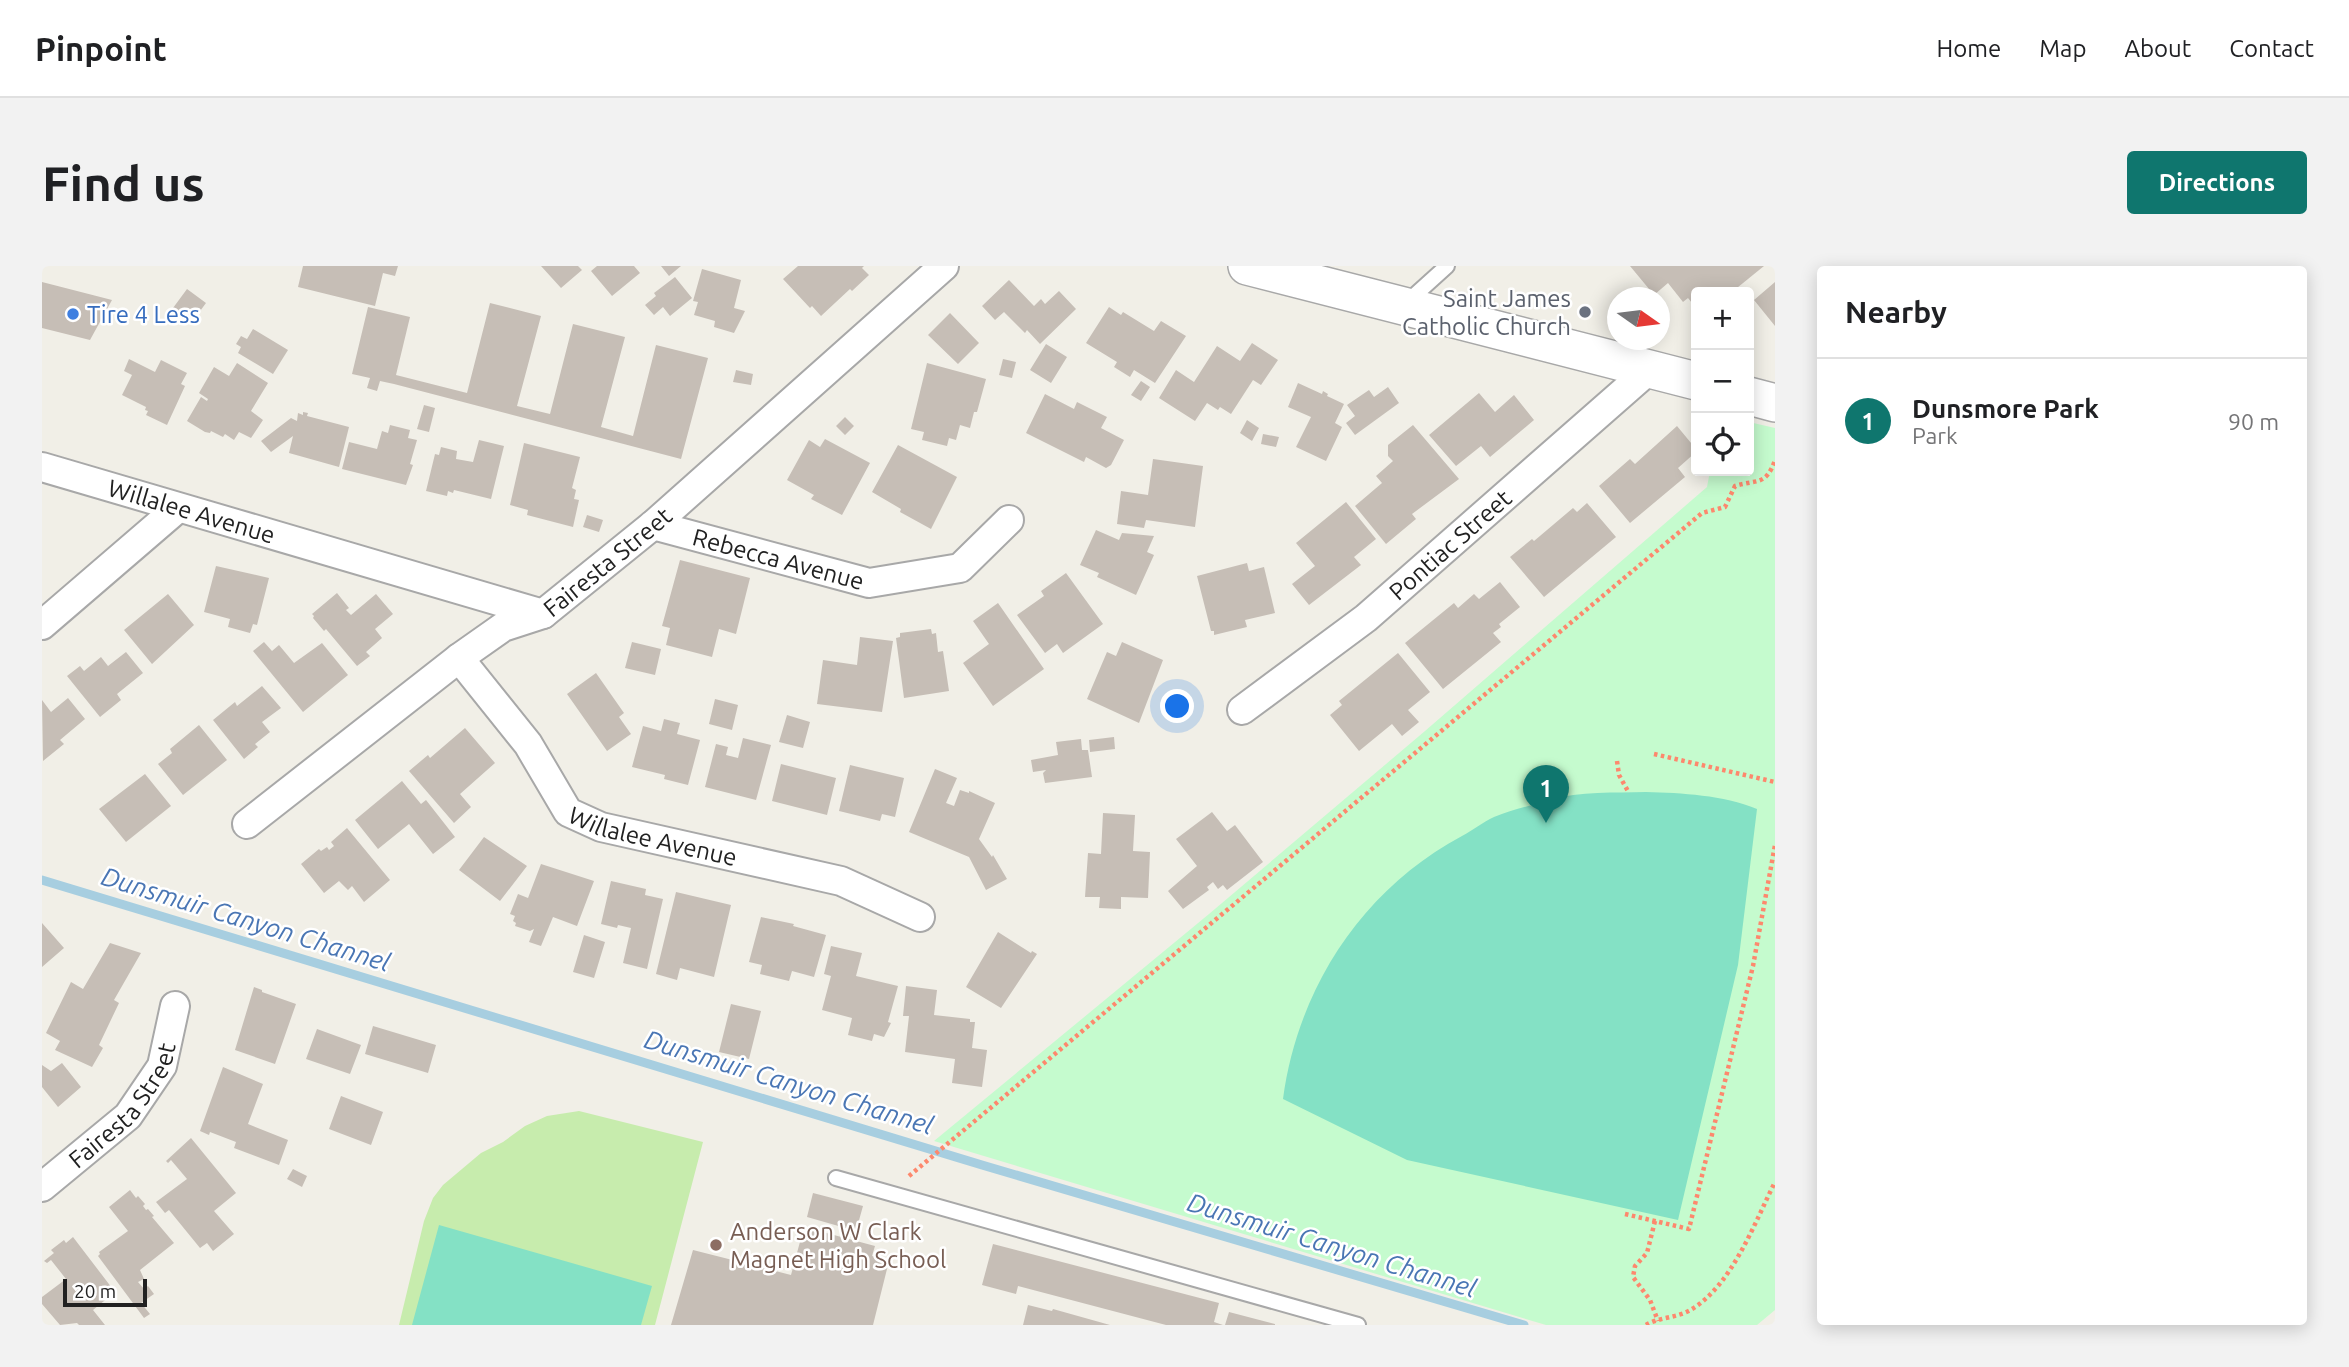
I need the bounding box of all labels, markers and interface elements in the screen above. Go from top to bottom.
text: Pinpoint [35,30,167,67]
text: Home [1936,35,2001,62]
text: Map [2039,35,2086,62]
text: About [2124,35,2191,62]
text: Contact [2229,35,2314,62]
button: Directions [2127,151,2307,214]
text: Find us [42,155,205,210]
place label: Saint James Catholic Church [1402,285,1571,340]
north arrow [1607,287,1670,350]
map controls [1691,287,1754,476]
button: + [1691,287,1754,350]
text: Nearby [1845,295,1947,329]
place label: Tire 4 Less [87,301,200,328]
marker: Saint James Catholic Church [1577,304,1593,320]
marker: Tire 4 Less [65,306,81,322]
button: − [1691,350,1754,413]
text: Dunsmore Park [1912,394,2099,423]
text: 1 [1862,409,1874,434]
text: 90 m [2228,409,2279,434]
button: locate [1691,413,1754,476]
text: Park [1912,423,1958,448]
street label: Willalee Avenue [105,474,278,548]
street label: Pontiac Street [1383,483,1517,605]
street label: Fairesta Street [538,501,677,622]
street label: Rebecca Avenue [690,523,867,595]
your location [1160,689,1194,723]
pin: 1 [1523,765,1569,823]
street label: Willalee Avenue [565,801,740,871]
water label: Dunsmuir Canyon Channel [98,861,394,977]
water label: Dunsmuir Canyon Channel [641,1024,937,1140]
street label: Fairesta Street [63,1040,180,1173]
water label: Dunsmuir Canyon Channel [1184,1187,1480,1303]
place label: Anderson W Clark Magnet High School [730,1218,946,1273]
marker: Anderson W Clark Magnet High School [708,1237,724,1253]
scale bar [63,1276,147,1308]
text: 20 m [74,1280,116,1302]

